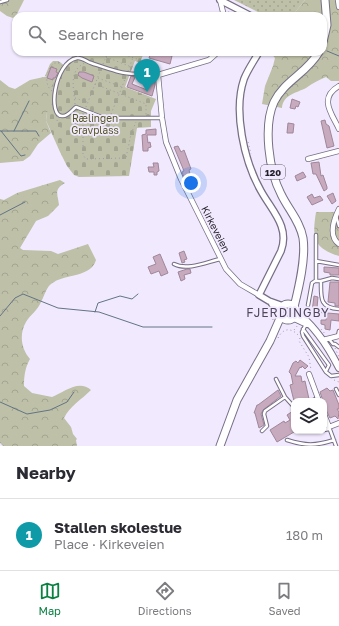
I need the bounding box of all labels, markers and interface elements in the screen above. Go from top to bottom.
search box [12,12,327,56]
icon: search [26,23,48,45]
text: Search here [58,25,144,43]
pin: 1 [134,59,160,92]
park label: Rælingen Gravplass [71,112,119,136]
road number: 120 [261,165,285,179]
your location [181,173,201,193]
street label: Kirkeveien [199,204,233,254]
district label: FJERDINGBY [246,305,330,320]
map controls [291,398,327,434]
button: layers [291,398,327,434]
text: Nearby [16,462,76,483]
text: Stallen skolestue [54,518,182,536]
text: 1 [26,527,32,543]
text: 180 m [286,527,323,543]
text: Place · Kirkeveien [54,536,165,552]
tab: Map [38,580,61,617]
tab: Directions [138,580,192,617]
tab: Saved [268,580,301,617]

